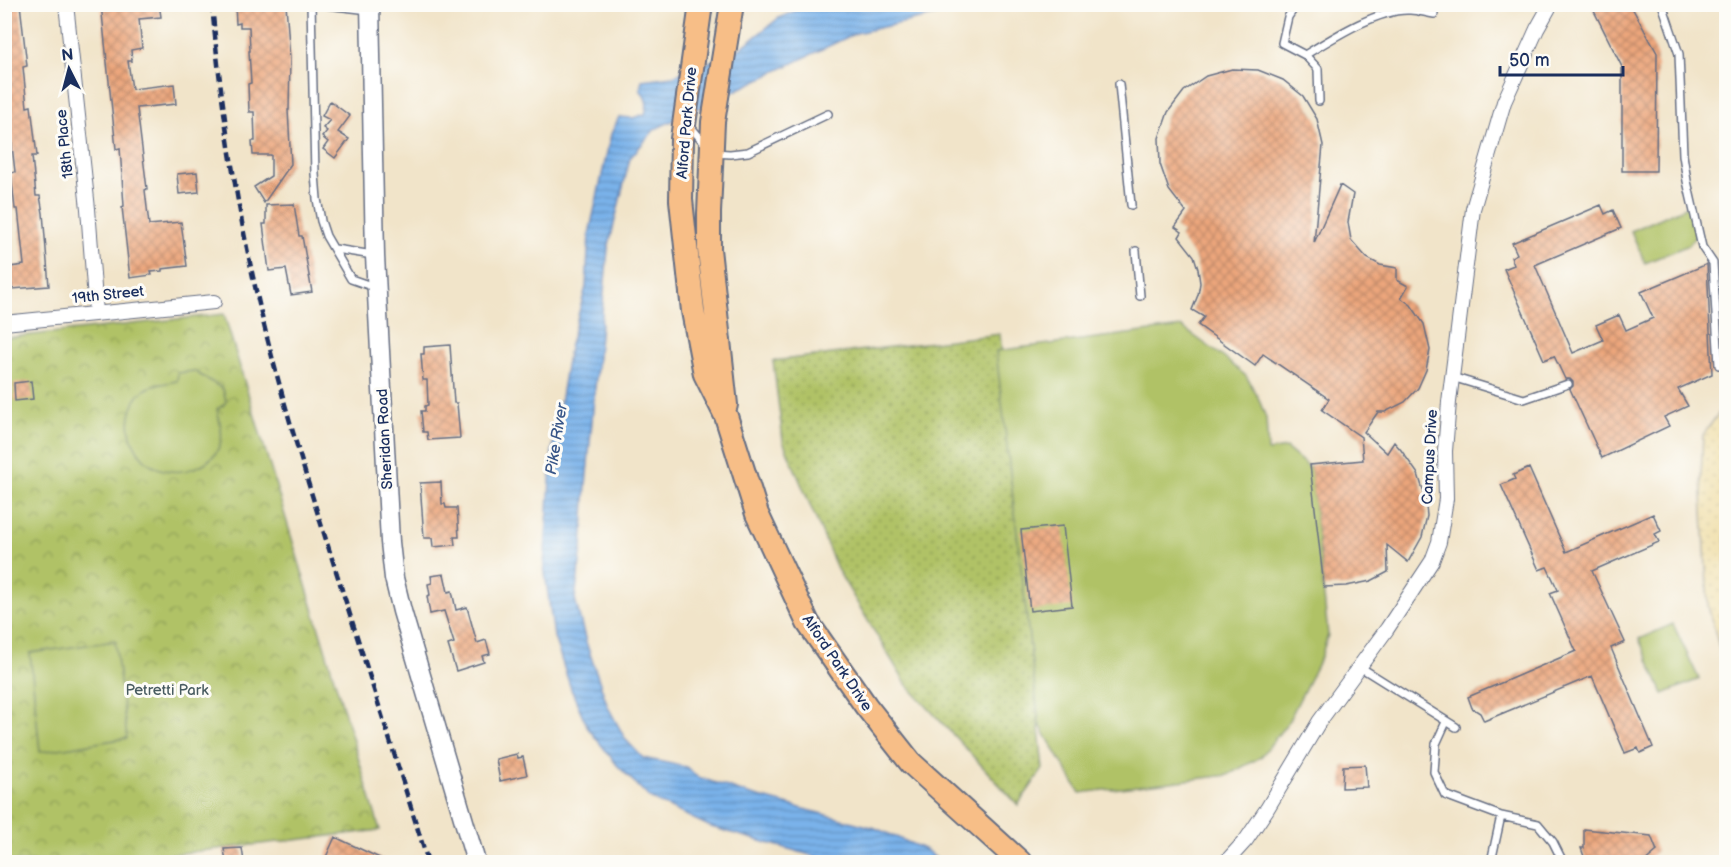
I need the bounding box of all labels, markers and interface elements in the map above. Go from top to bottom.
north arrow [39,39,99,99]
scale bar [1500,39,1623,77]
text: N [61,45,75,66]
text: 50 m [1509,50,1550,71]
street label: Alford Park Drive [673,66,701,180]
street label: 18th Place [52,108,78,180]
street label: 19th Street [71,282,145,308]
street label: Sheridan Road [373,388,397,490]
water label: Pike River [542,401,572,476]
street label: Campus Drive [1418,409,1442,505]
street label: Alford Park Drive [798,611,876,715]
park label: Petretti Park [125,681,209,700]

